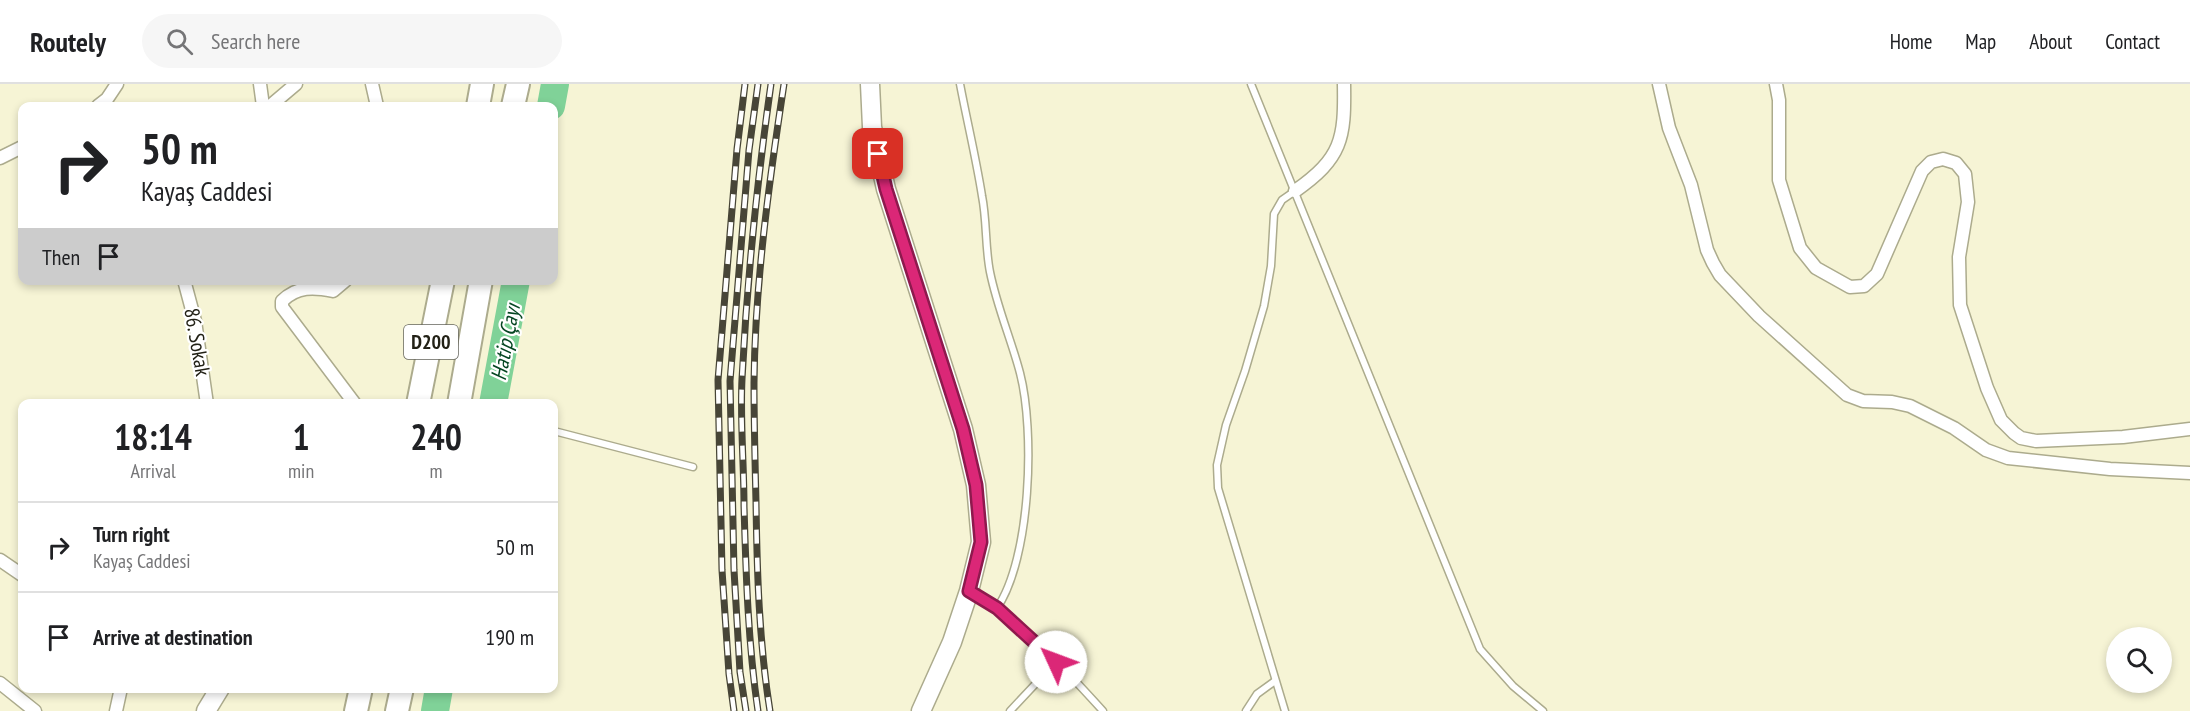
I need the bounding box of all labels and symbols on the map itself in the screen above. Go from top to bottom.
pin [852,128,903,179]
water label: Hatip Çayı [484,300,526,383]
street label: 86. Sokak [178,306,217,378]
road number: D200 [404,325,458,359]
position arrow [1024,630,1088,694]

